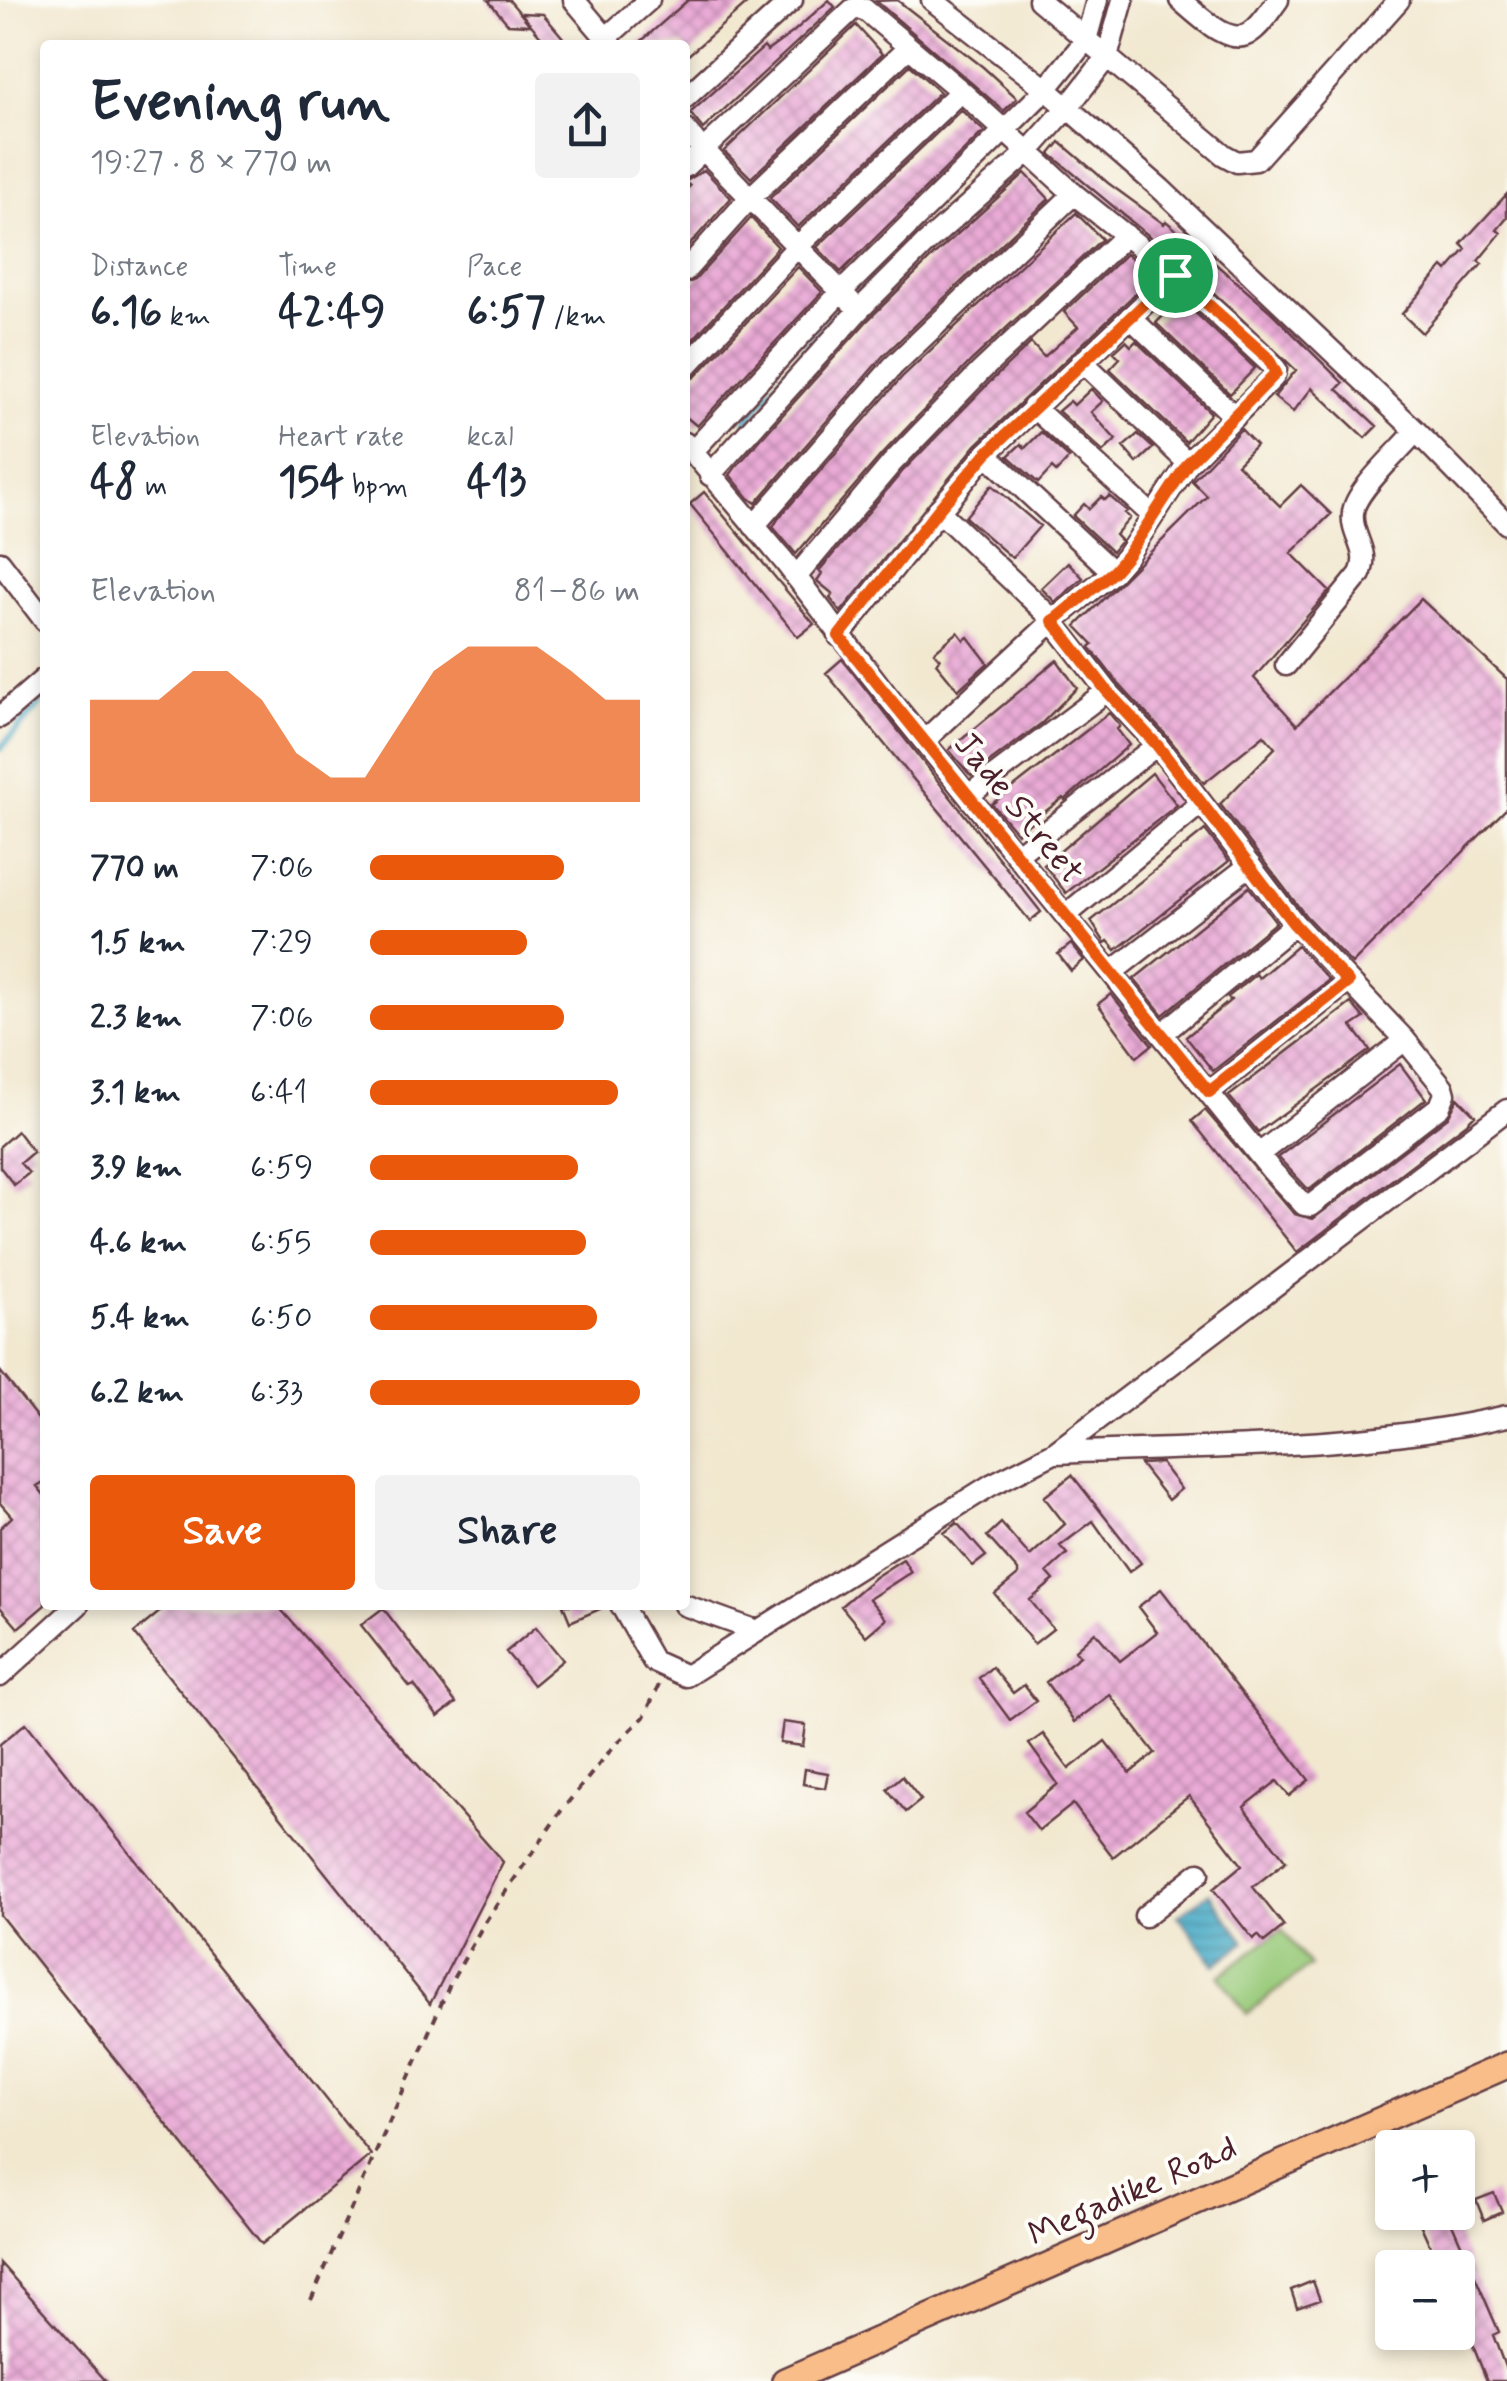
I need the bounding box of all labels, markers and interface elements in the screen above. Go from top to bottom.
text: Evening run [90,68,390,140]
button: share [535,73,640,178]
text: 19:27 · 8 × 770 m [90,142,332,184]
pin [1133,233,1218,318]
icon: arrive [1148,248,1203,303]
text: Distance [90,249,188,286]
text: Time [278,249,337,286]
text: Pace [467,249,522,286]
text: 6.16 [90,286,162,341]
text: 42:49 [278,286,386,341]
text: 6:57 [467,286,546,341]
text: km [162,299,211,336]
text: /km [546,299,606,336]
text: Elevation [90,419,200,456]
text: Heart rate [278,419,404,456]
text: kcal [467,419,514,456]
text: 48 [90,456,137,511]
text: 154 [278,456,344,511]
text: 413 [467,456,526,511]
text: m [137,469,167,506]
text: bpm [344,469,408,506]
text: Elevation [90,570,216,612]
text: 81–86 m [514,570,640,612]
street label: Jade Street [943,723,1094,894]
text: 770 m [90,847,179,889]
text: 7:06 [250,847,314,889]
text: 1.5 km [90,922,186,964]
text: 7:29 [250,922,313,964]
text: 2.3 km [90,997,182,1039]
text: 7:06 [250,997,314,1039]
text: 3.1 km [90,1072,181,1114]
text: 6:41 [250,1072,307,1114]
text: 3.9 km [90,1147,182,1189]
text: 6:59 [250,1147,313,1189]
text: 4.6 km [90,1222,187,1264]
text: 6:55 [250,1222,311,1264]
text: 5.4 km [90,1297,190,1339]
text: 6:50 [250,1297,312,1339]
text: 6.2 km [90,1372,184,1414]
text: 6:33 [250,1372,303,1414]
button: Save [90,1475,355,1590]
button: Share [375,1475,640,1590]
street label: Megadike Road [1021,2125,1246,2262]
map controls [1375,2130,1475,2350]
button: + [1375,2130,1475,2230]
button: − [1375,2250,1475,2350]

